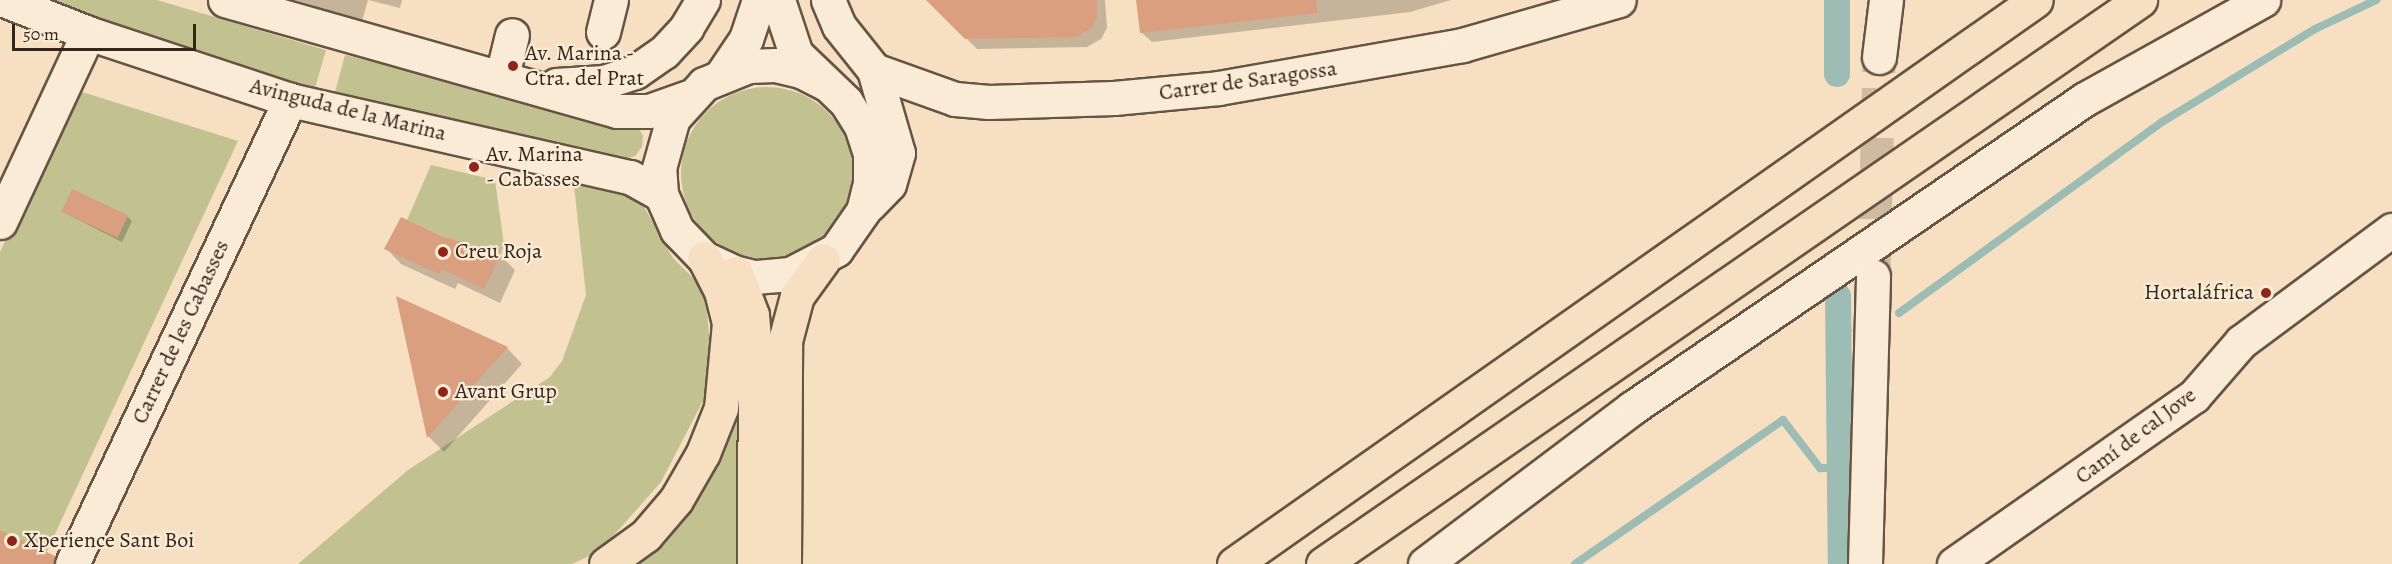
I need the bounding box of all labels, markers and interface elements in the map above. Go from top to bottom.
scale bar [15,12,200,50]
text: 50 m [23,22,59,46]
place label: Av. Marina - Ctra. del Prat [525,40,645,92]
street label: Carrer de Saragossa [1157,55,1339,107]
marker: Av. Marina - Ctra. del Prat [506,59,520,73]
street label: Avinguda de la Marina [247,73,449,147]
place label: Av. Marina - Cabasses [486,141,583,192]
marker: Av. Marina - Cabasses [467,160,481,174]
street label: Carrer de les Cabasses [127,236,235,428]
place label: Creu Roja [455,239,542,265]
marker: Creu Roja [436,245,450,259]
place label: Hortaláfrica [2144,280,2254,306]
marker: Hortaláfrica [2259,286,2273,300]
place label: Avant Grup [455,379,557,405]
street label: Camí de cal Jove [2070,382,2202,490]
marker: Avant Grup [436,385,450,399]
place label: Xperience Sant Boi [24,528,194,554]
marker: Xperience Sant Boi [5,534,19,548]

